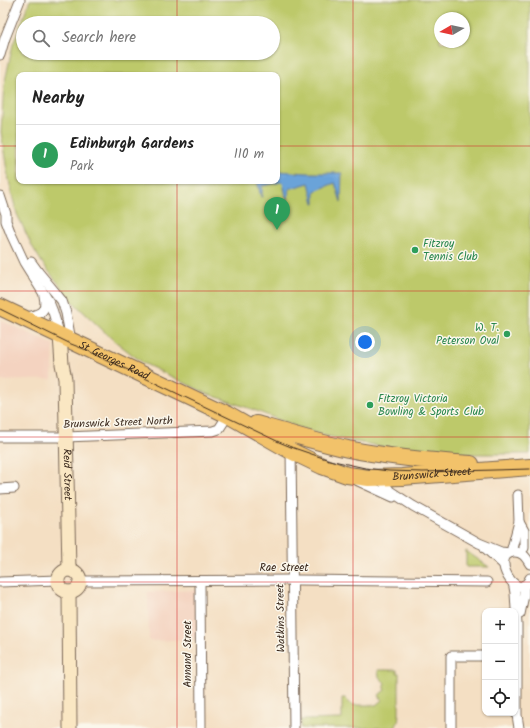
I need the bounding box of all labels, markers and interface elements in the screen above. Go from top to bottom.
north arrow [434,12,470,48]
search box [16,16,280,60]
text: Search here [62,26,136,50]
icon: search [30,27,52,49]
text: Nearby [32,85,84,112]
text: Edinburgh Gardens [70,132,194,156]
text: 1 [43,144,47,165]
text: 110 m [234,144,264,165]
text: Park [70,156,94,177]
pin: 1 [264,197,290,230]
place label: Fitzroy Tennis Club [423,235,478,266]
marker: Fitzroy Tennis Club [410,245,420,255]
place label: W. T. Peterson Oval [436,319,499,350]
marker: W. T. Peterson Oval [502,329,512,339]
your location [355,332,375,352]
street label: St Georges Road [76,336,153,386]
place label: Fitzroy Victoria Bowling & Sports Club [378,390,484,421]
marker: Fitzroy Victoria Bowling & Sports Club [365,400,375,410]
street label: Brunswick Street North [63,412,173,434]
street label: Reid Street [57,448,77,501]
street label: Brunswick Street [392,463,473,486]
street label: Rae Street [260,559,309,577]
street label: Watkins Street [271,583,291,652]
map controls [482,608,518,716]
button: + [482,608,518,644]
street label: Annand Street [179,620,197,688]
button: − [482,644,518,680]
button: locate [482,680,518,716]

